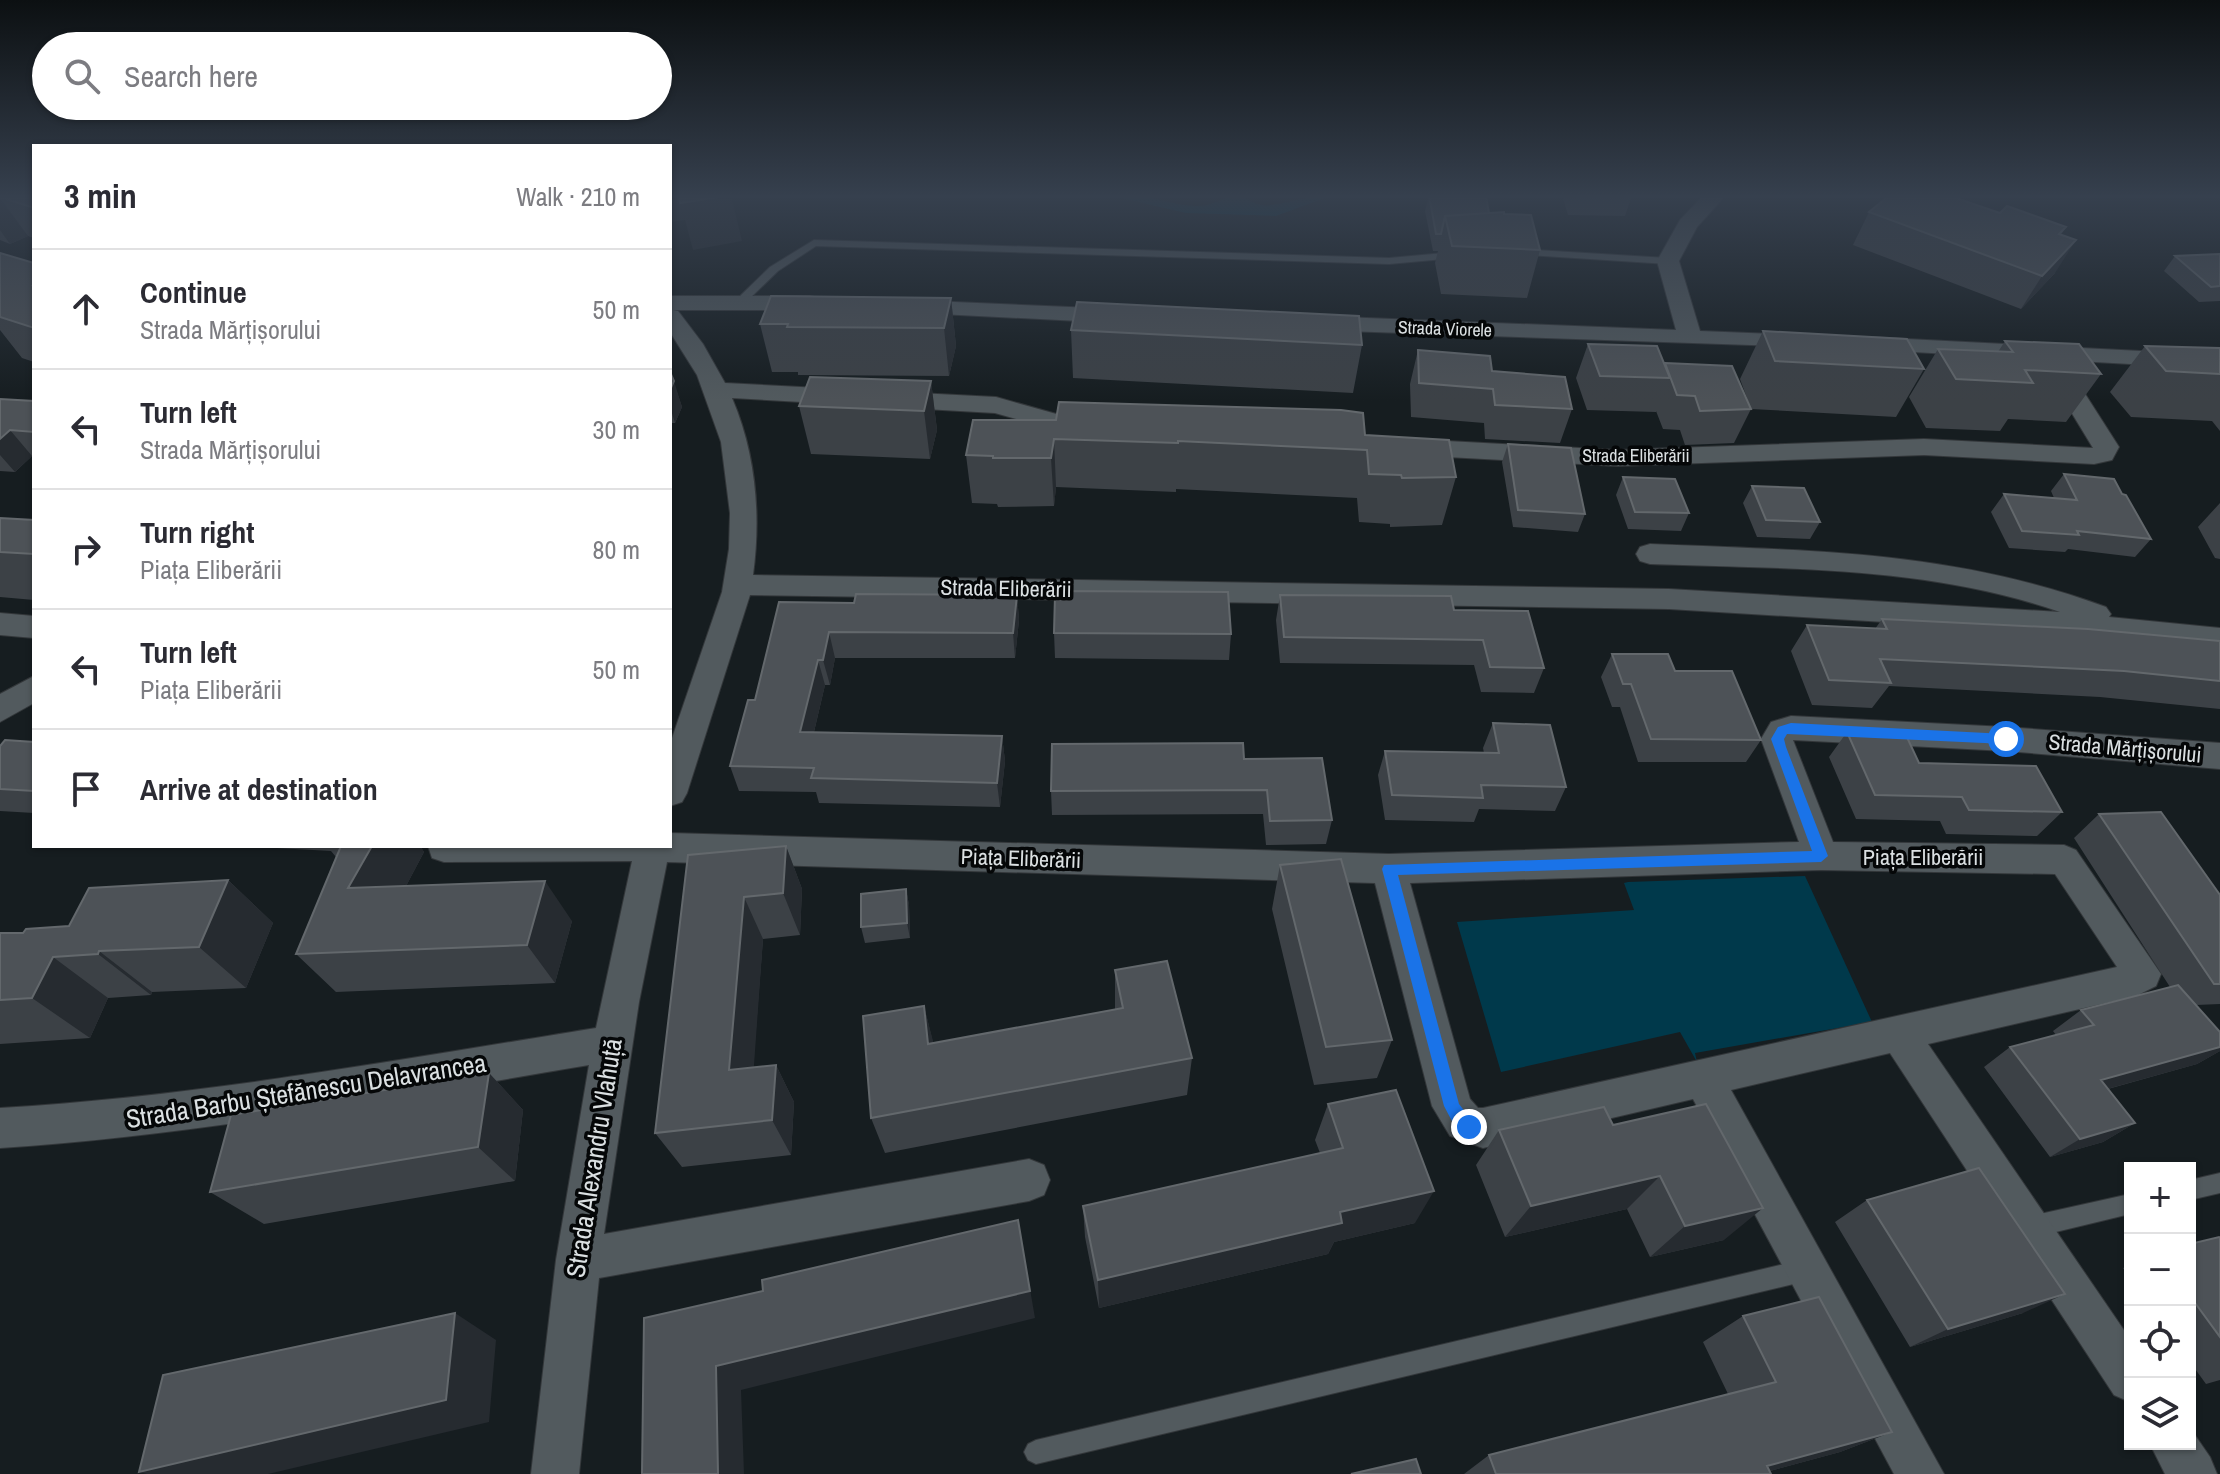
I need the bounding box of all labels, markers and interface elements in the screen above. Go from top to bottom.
search box [32,32,672,120]
icon: search [60,54,104,98]
text: Search here [124,56,258,96]
text: 3 min [64,173,137,219]
text: Walk · 210 m [516,179,640,214]
text: Continue [140,272,247,312]
icon: ahead [64,287,108,331]
text: 50 m [593,292,640,327]
text: Strada Mărțișorului [140,312,321,347]
street label: Strada Viorele [1398,314,1492,343]
text: Turn left [140,392,237,432]
icon: left [64,407,108,451]
text: 30 m [593,412,640,447]
text: Strada Mărțișorului [140,432,321,467]
street label: Strada Eliberării [1582,443,1690,468]
text: Turn right [140,512,254,552]
icon: right [64,527,108,571]
text: 80 m [593,532,640,567]
text: Piața Eliberării [140,552,282,587]
street label: Strada Eliberării [940,572,1072,604]
text: Turn left [140,632,237,672]
icon: left [64,647,108,691]
text: 50 m [593,652,640,687]
text: Piața Eliberării [140,672,282,707]
route start [1988,721,2024,757]
street label: Strada Mărțișorului [2047,726,2203,770]
icon: arrive [64,767,108,811]
text: Arrive at destination [140,769,378,809]
street label: Piața Eliberării [960,841,1082,875]
street label: Piața Eliberării [1863,842,1983,872]
street label: Strada Alexandru Vlahuță [557,1036,630,1280]
street label: Strada Barbu Ștefănescu Delavrancea [123,1045,488,1136]
route end [1451,1109,1487,1145]
map controls [2124,1162,2196,1450]
button: + [2124,1162,2196,1234]
button: − [2124,1234,2196,1306]
button: locate [2124,1306,2196,1378]
button: layers [2124,1378,2196,1450]

